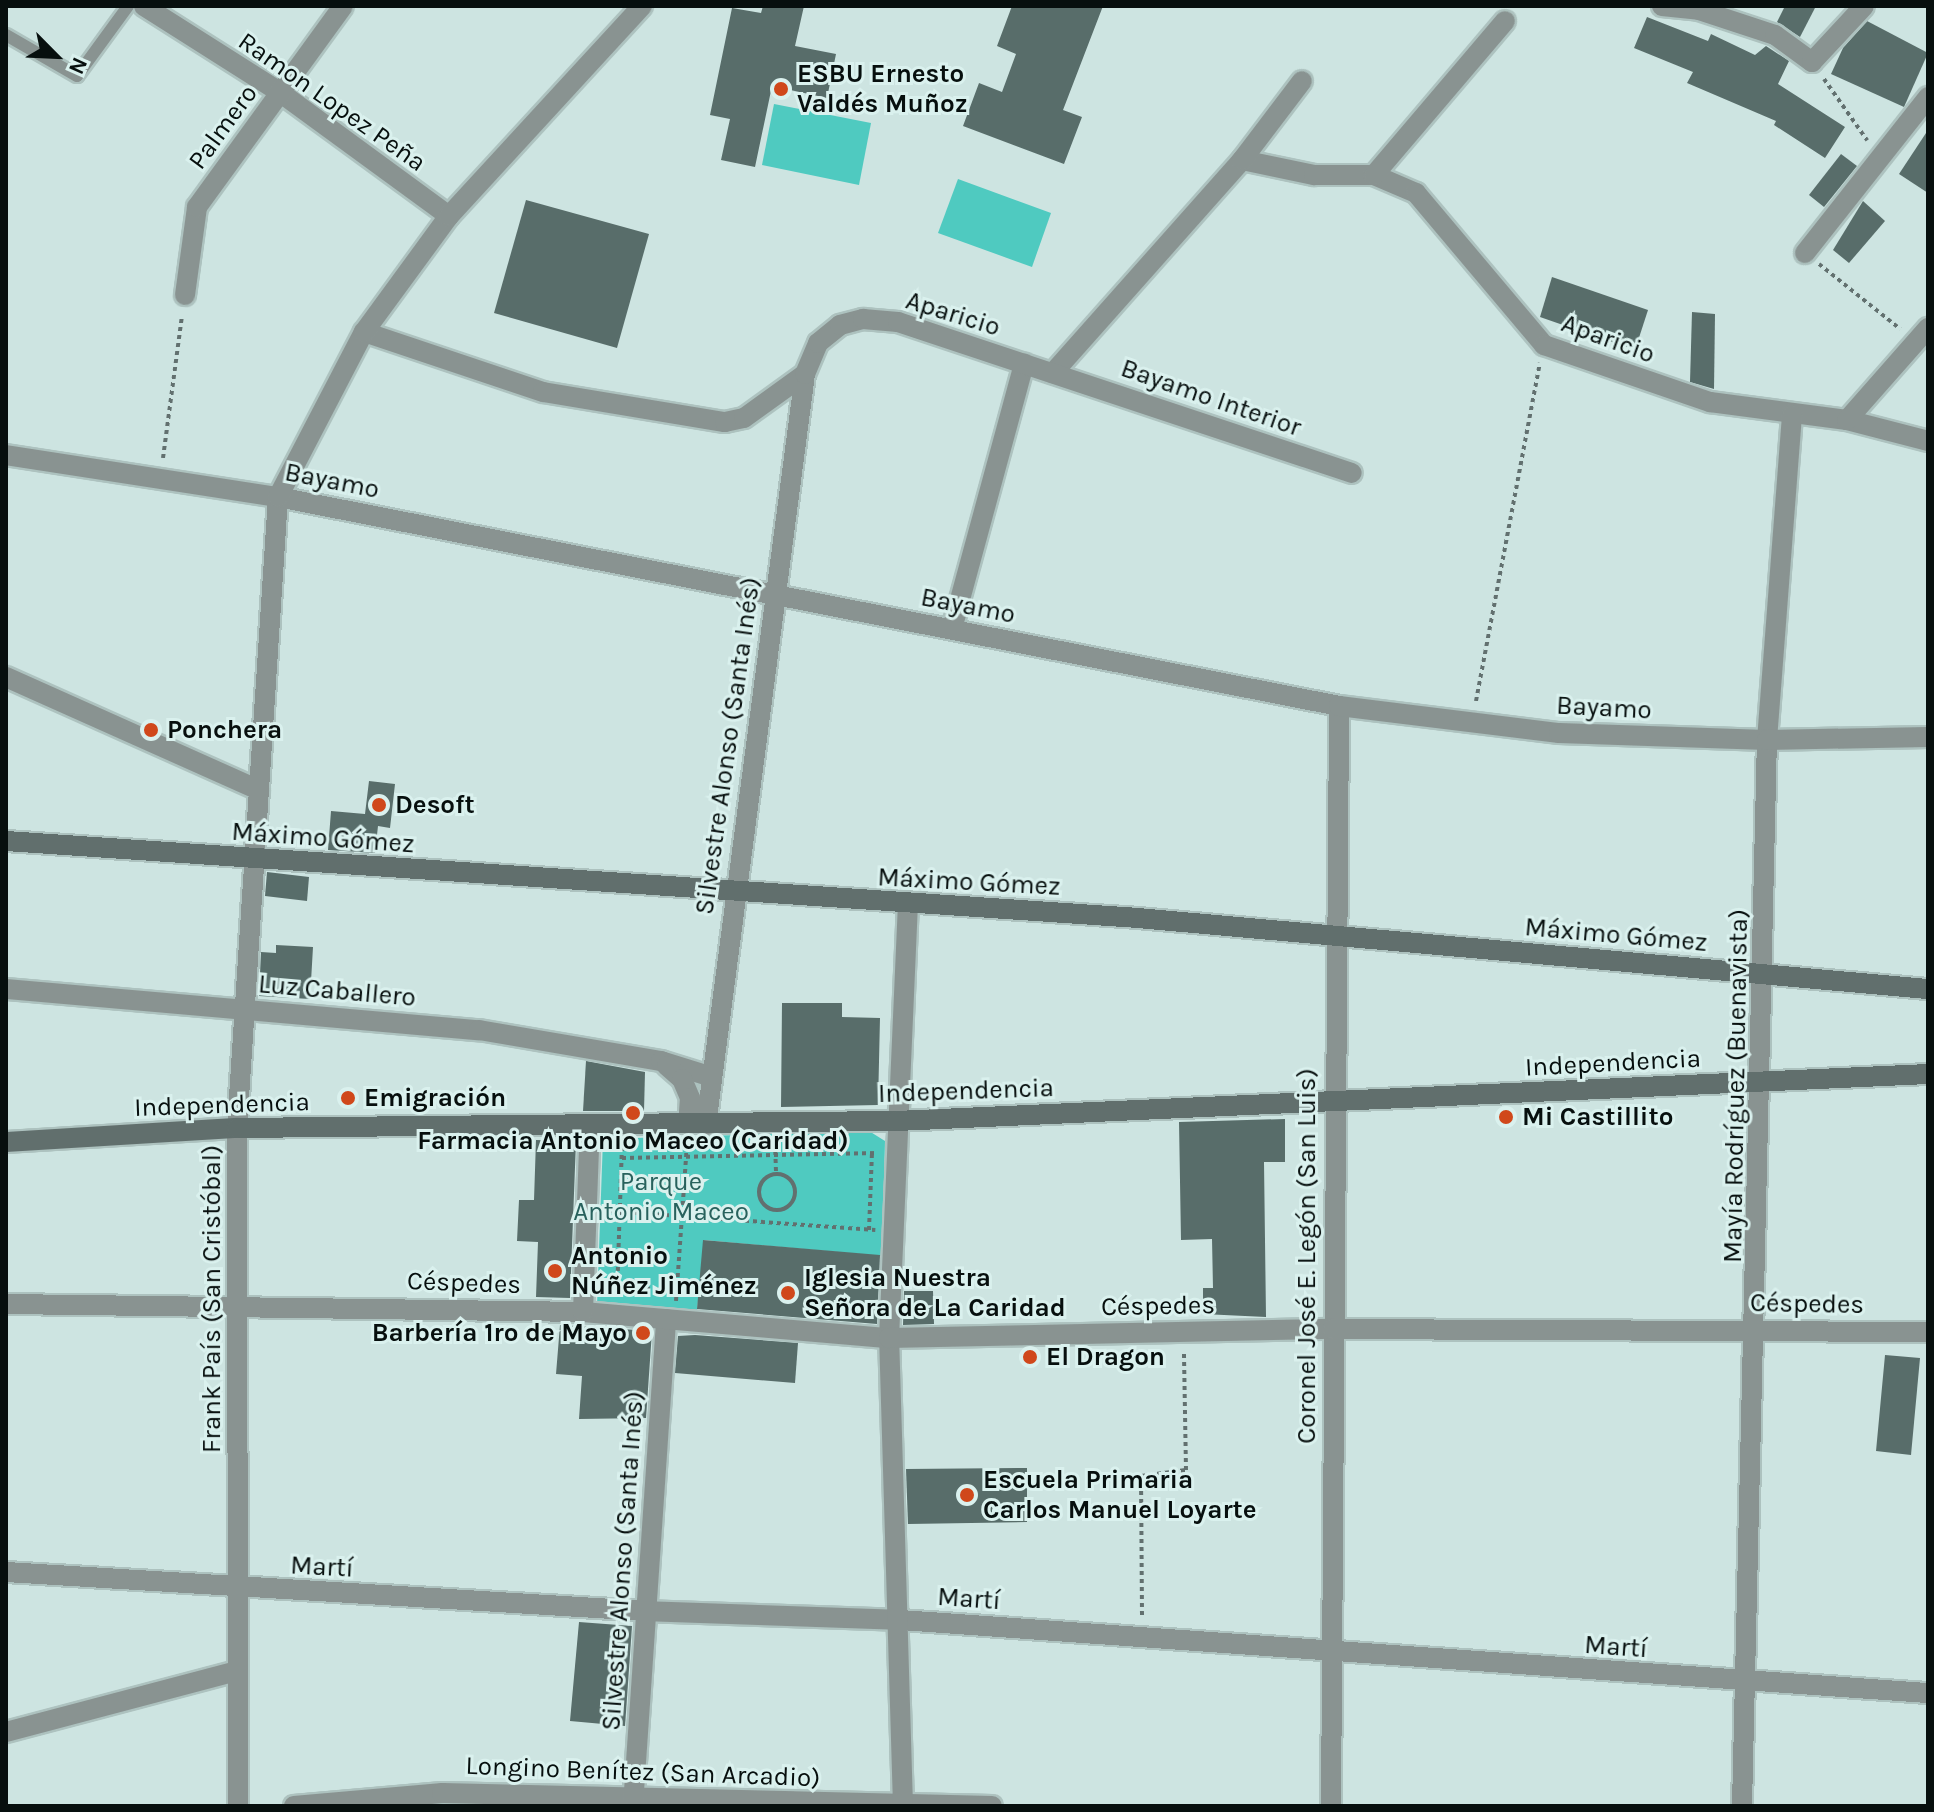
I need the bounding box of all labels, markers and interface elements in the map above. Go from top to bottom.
north arrow [16,16,96,96]
street label: Ramon Lopez Peña [232,26,432,178]
text: N [63,53,93,78]
place label: ESBU Ernesto Valdés Muñoz [797,58,968,120]
street label: Palmero [182,78,264,176]
marker: ESBU Ernesto Valdés Muñoz [772,80,790,98]
street label: Aparicio [902,285,1004,343]
street label: Aparicio [1557,308,1659,370]
street label: Bayamo Interior [1117,353,1305,443]
street label: Bayamo [282,457,382,505]
street label: Silvestre Alonso (Santa Inés) [689,575,767,917]
street label: Bayamo [918,582,1018,630]
street label: Bayamo [1556,690,1652,726]
place label: Ponchera [167,714,282,746]
marker: Ponchera [142,721,160,739]
place label: Desoft [395,789,475,821]
marker: Desoft [370,796,388,814]
street label: Máximo Gómez [231,816,415,860]
street label: Máximo Gómez [877,862,1061,902]
street label: Mayía Rodríguez (Buenavista) [1717,909,1755,1263]
street label: Máximo Gómez [1523,911,1709,959]
street label: Luz Caballero [257,969,417,1013]
street label: Independencia [1524,1043,1702,1083]
street label: Coronel José E. Legón (San Luis) [1291,1068,1323,1444]
street label: Independencia [878,1072,1054,1110]
place label: Emigración [364,1082,506,1114]
street label: Independencia [134,1086,310,1124]
marker: Emigración [339,1089,357,1107]
place label: Mi Castillito [1522,1101,1673,1133]
marker: Farmacia Antonio Maceo (Caridad) [624,1104,642,1122]
marker: Mi Castillito [1497,1108,1515,1126]
place label: Farmacia Antonio Maceo (Caridad) [417,1125,849,1157]
street label: Frank País (San Cristóbal) [196,1145,228,1453]
park label: Parque Antonio Maceo [573,1166,749,1228]
place label: Antonio Núñez Jiménez [571,1240,757,1302]
marker: Antonio Núñez Jiménez [546,1262,564,1280]
place label: Iglesia Nuestra Señora de La Caridad [804,1262,1066,1324]
street label: Céspedes [407,1265,521,1301]
marker: Iglesia Nuestra Señora de La Caridad [779,1284,797,1302]
street label: Céspedes [1750,1287,1864,1321]
street label: Céspedes [1101,1289,1215,1323]
place label: Barbería 1ro de Mayo [372,1317,627,1349]
marker: Barbería 1ro de Mayo [634,1324,652,1342]
place label: El Dragon [1046,1341,1165,1373]
marker: El Dragon [1021,1348,1039,1366]
street label: Silvestre Alonso (Santa Inés) [596,1390,650,1732]
place label: Escuela Primaria Carlos Manuel Loyarte [983,1464,1257,1526]
marker: Escuela Primaria Carlos Manuel Loyarte [958,1486,976,1504]
street label: Martí [290,1550,354,1584]
street label: Martí [936,1581,1002,1617]
street label: Martí [1583,1629,1649,1665]
street label: Longino Benítez (San Arcadio) [465,1750,821,1794]

